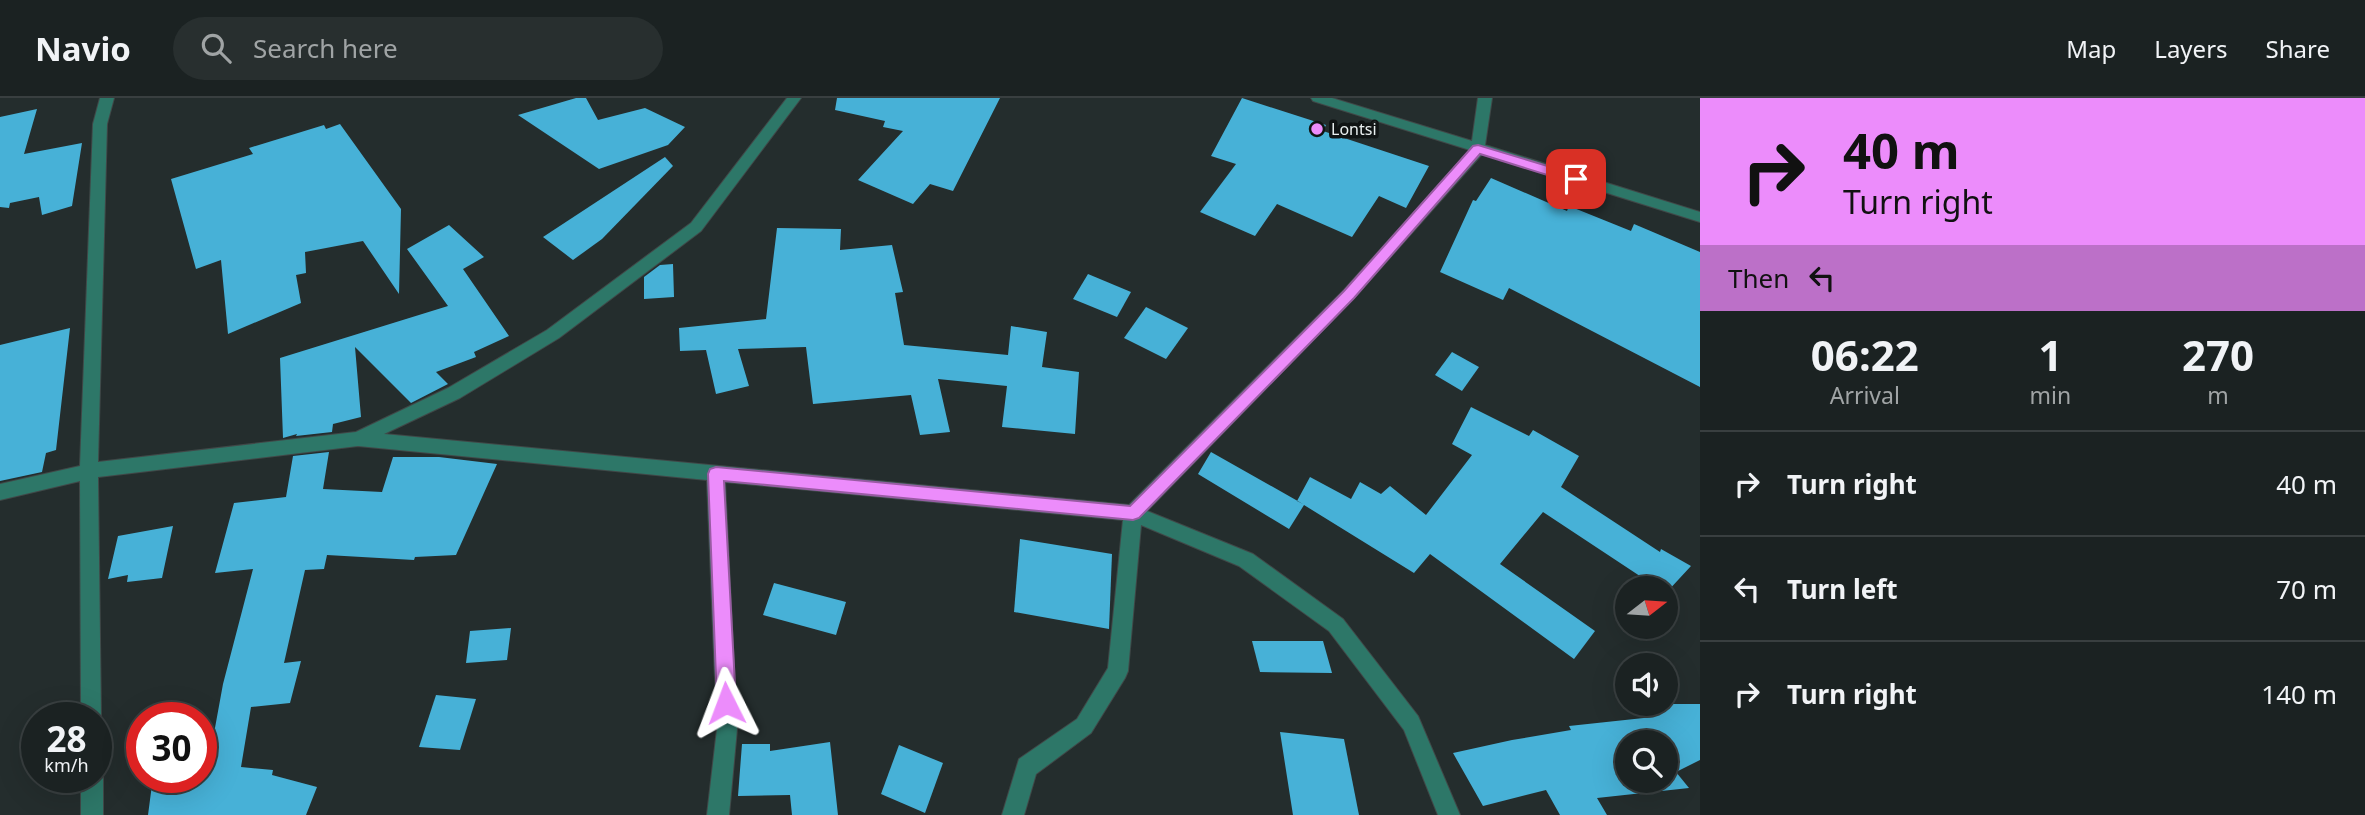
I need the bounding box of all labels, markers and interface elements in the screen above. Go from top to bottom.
search box [173,17,663,80]
text: Navio [35,26,131,71]
icon: search [197,29,235,67]
text: Search here [253,30,398,66]
text: Map [2066,32,2116,65]
text: Layers [2154,32,2228,65]
text: Share [2266,32,2330,65]
text: 40 m [1843,117,1960,183]
place label: Lontsi [1331,118,1377,140]
marker: Lontsi [1309,121,1325,137]
icon: right [1728,126,1819,217]
pin [1546,149,1606,209]
icon: arrive [1557,160,1595,198]
text: Turn right [1843,180,1993,223]
icon: left [1803,259,1841,297]
text: Then [1728,260,1789,296]
text: 06:22 [1811,326,1919,383]
text: 1 [2038,326,2062,383]
text: 270 [2182,326,2254,383]
text: Arrival [1830,379,1900,411]
text: min [2030,379,2071,411]
text: m [2207,379,2229,411]
icon: right [1728,465,1766,503]
text: Turn right [1787,466,1917,502]
text: 40 m [2276,466,2337,502]
icon: left [1728,570,1766,608]
text: Turn left [1787,571,1898,607]
text: 70 m [2276,571,2337,607]
north arrow [1615,576,1678,639]
map controls [1615,576,1678,793]
button: sound [1615,653,1678,716]
position arrow [689,666,763,740]
icon: right [1728,675,1766,713]
text: Turn right [1787,676,1917,712]
text: 140 m [2261,676,2337,712]
speed limit sign: 30 [126,702,217,793]
text: 28 [46,715,87,762]
button: search [1615,730,1678,793]
text: km/h [44,753,89,777]

